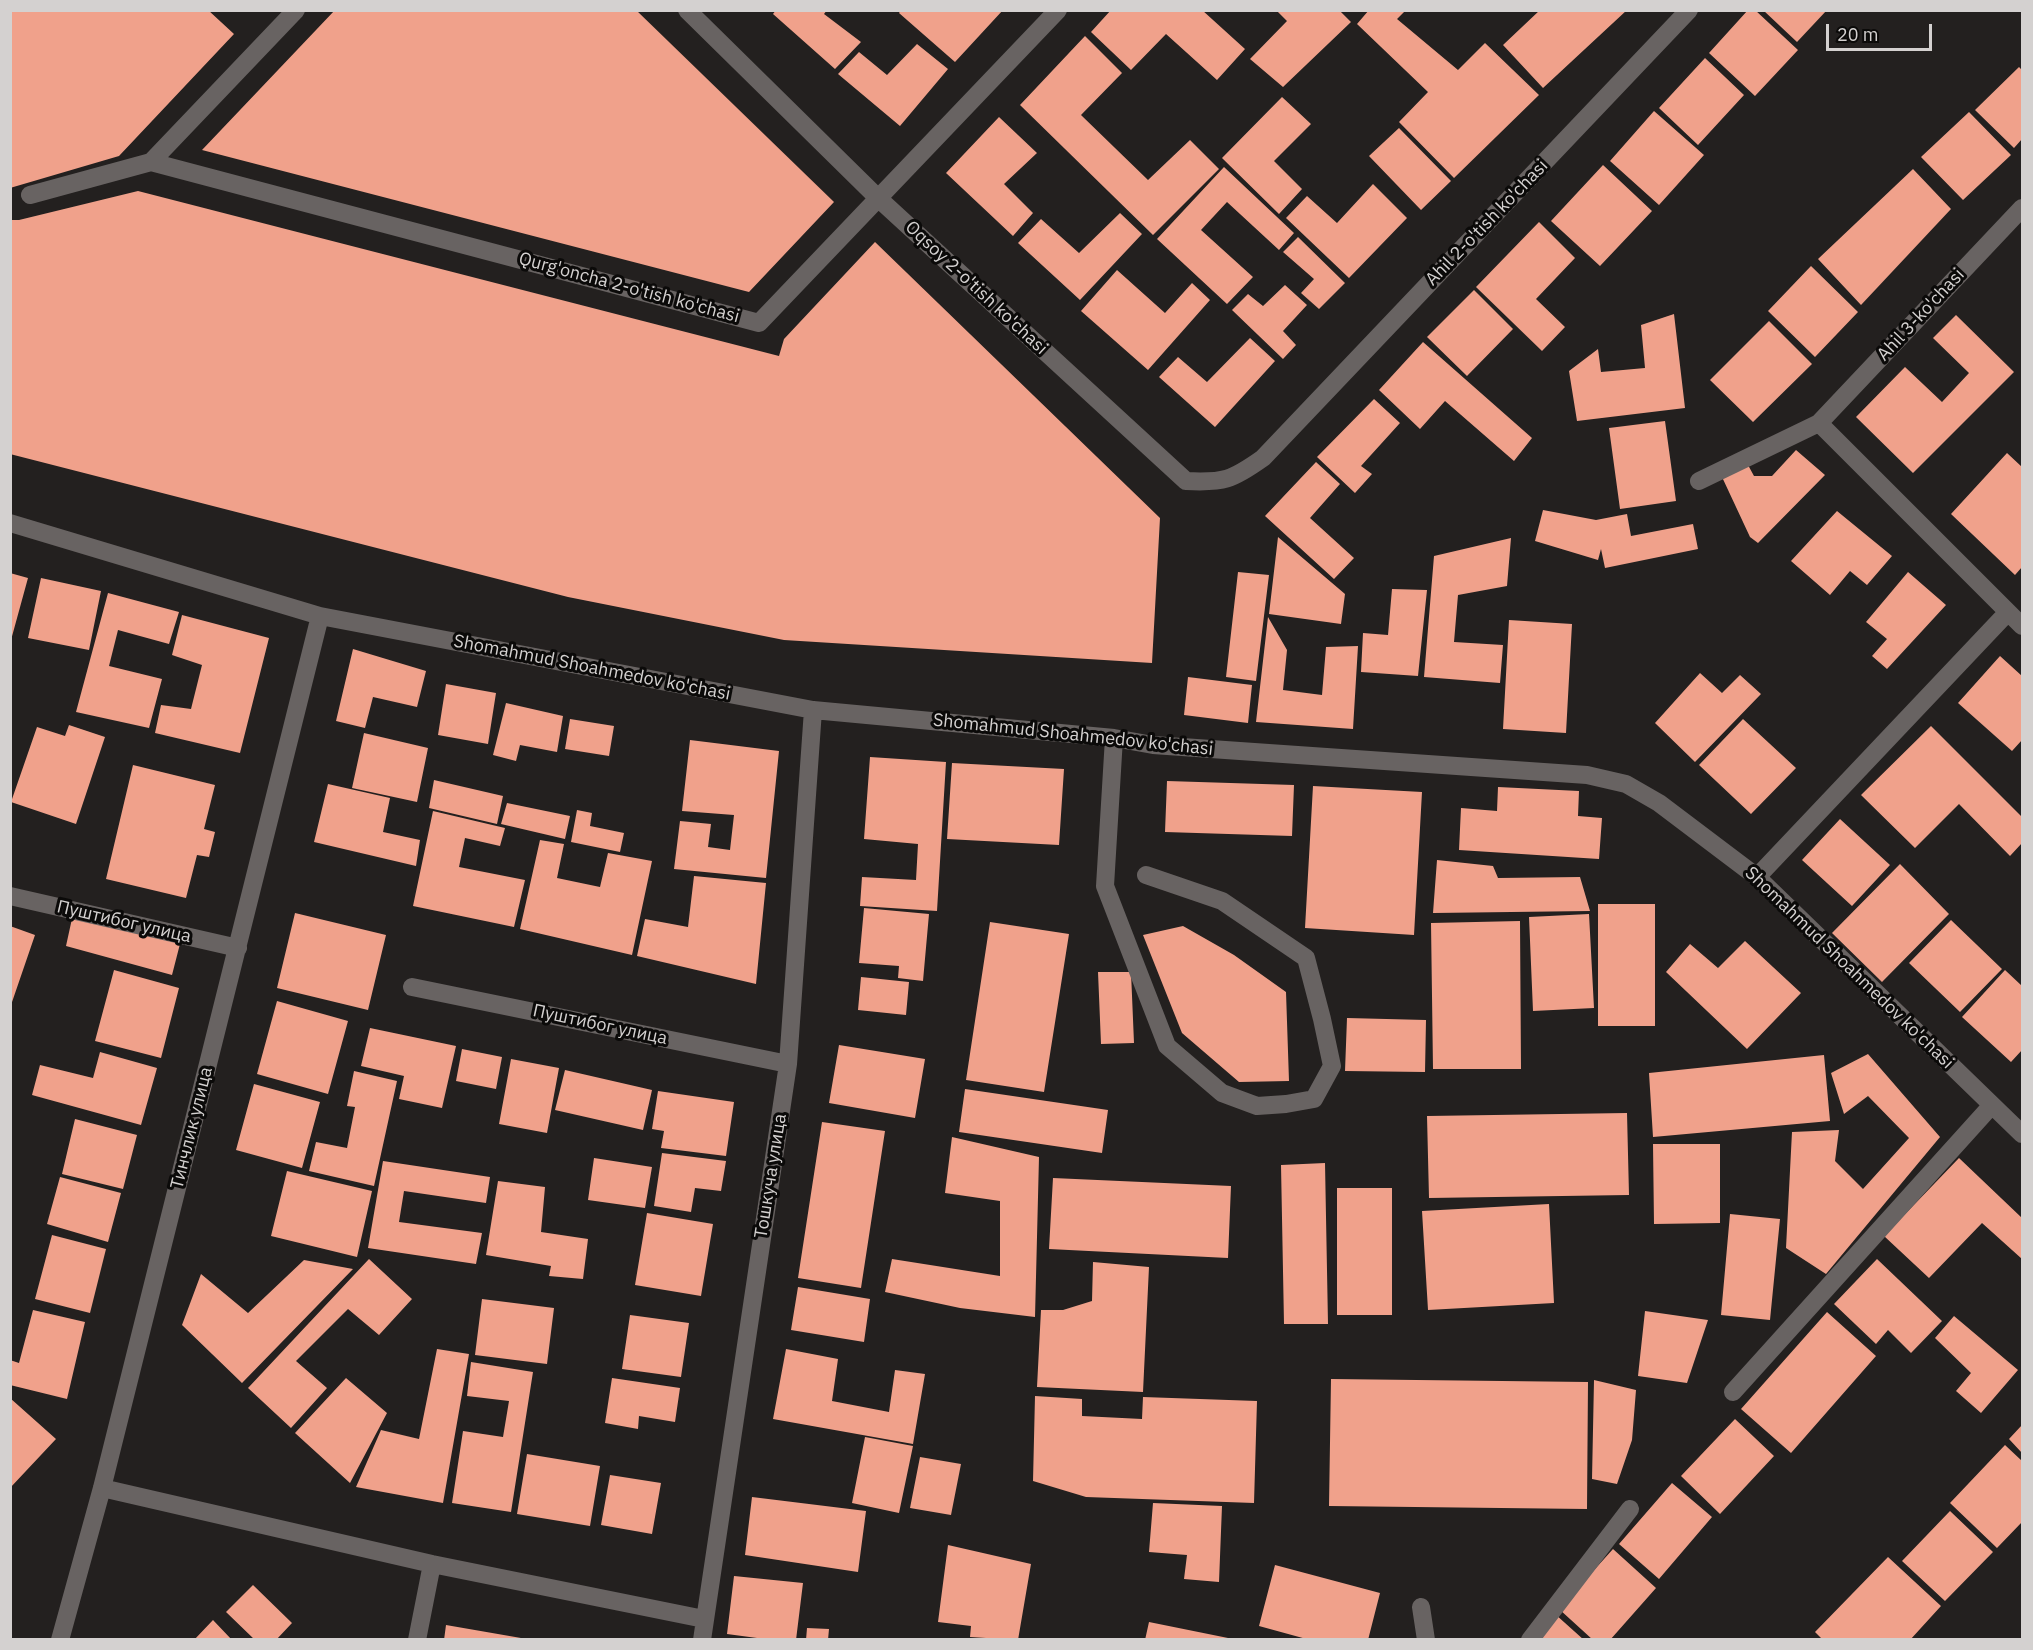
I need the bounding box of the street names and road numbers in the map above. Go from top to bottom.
street label: Ahil 2-o'tish ko'chasi [1421,156,1553,290]
street label: Oqsoy 2-o'tish ko'chasi [900,216,1052,360]
street label: Qurg'oncha 2-o'tish ko'chasi [516,248,742,328]
street label: Ahil 3-ko'chasi [1873,264,1969,366]
street label: Shomahmud Shoahmedov ko'chasi [452,631,732,705]
street label: Shomahmud Shoahmedov ko'chasi [932,710,1214,760]
street label: Shomahmud Shoahmedov ko'chasi [1740,862,1958,1074]
street label: Пуштибог улица [55,896,193,948]
street label: Пуштибог улица [531,1000,669,1050]
street label: Тинчлик улица [166,1065,218,1191]
street label: Тошкуча улица [750,1112,792,1240]

